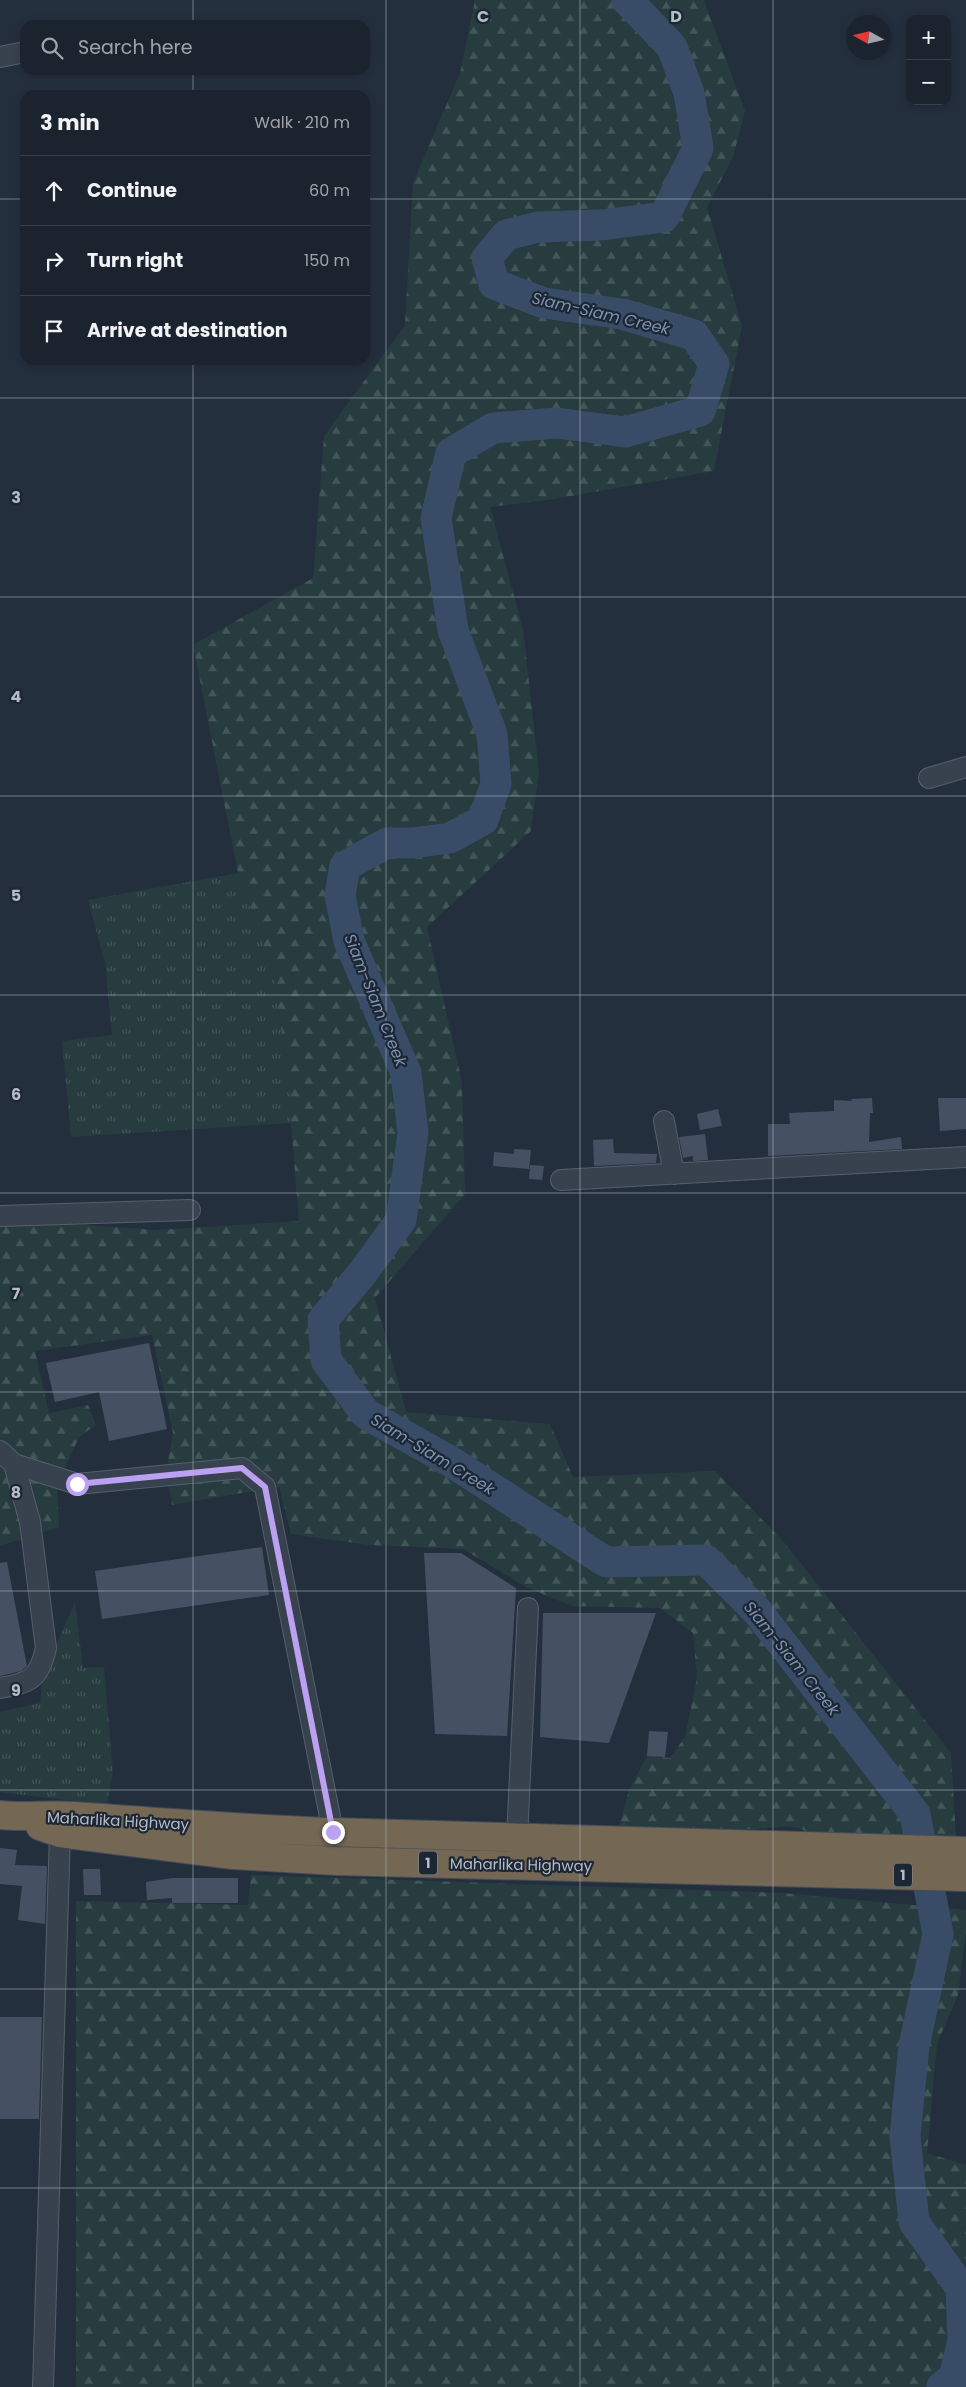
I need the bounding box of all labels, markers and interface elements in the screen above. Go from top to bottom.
text: C [477,5,489,28]
text: D [670,5,682,28]
north arrow [846,15,891,60]
map controls [906,15,951,105]
button: + [906,15,951,60]
search box [20,20,370,75]
icon: search [38,34,66,62]
text: Search here [78,34,192,61]
button: − [906,60,951,105]
text: 3 min [40,108,100,137]
text: Walk · 210 m [254,111,350,134]
icon: ahead [40,177,68,205]
text: Continue [87,177,177,204]
text: 60 m [309,179,350,202]
icon: right [40,247,68,275]
text: Turn right [87,247,183,274]
text: 150 m [304,249,350,272]
water label: Siam-Siam Creek [530,286,673,341]
icon: arrive [40,317,68,345]
text: Arrive at destination [87,317,288,344]
text: 3 [11,486,21,509]
text: 4 [11,685,22,708]
text: 5 [11,884,21,907]
water label: Siam-Siam Creek [338,930,413,1071]
text: 6 [11,1083,21,1106]
text: 7 [12,1282,21,1305]
water label: Siam-Siam Creek [366,1408,500,1501]
route start [66,1473,89,1496]
text: 8 [11,1481,21,1504]
water label: Siam-Siam Creek [738,1596,845,1721]
text: 9 [11,1679,21,1702]
street label: Maharlika Highway [46,1806,190,1835]
route end [322,1821,345,1844]
road number: 1 [419,1852,437,1875]
street label: Maharlika Highway [450,1853,593,1876]
road number: 1 [894,1864,912,1886]

